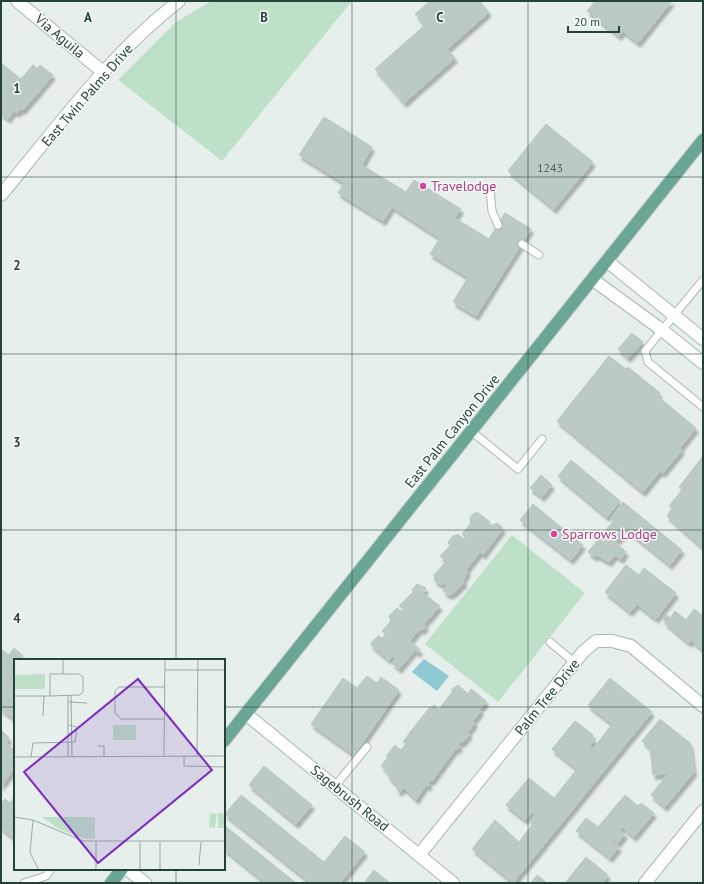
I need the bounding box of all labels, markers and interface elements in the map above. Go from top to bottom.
scale bar [568,8,619,34]
text: B [260,9,268,26]
text: C [436,9,444,26]
street label: Via Aguila [32,10,88,62]
text: 20 m [574,14,600,29]
street label: East Twin Palms Drive [37,40,137,150]
text: 1 [13,80,21,97]
house number: 1243 [537,160,563,175]
place label: Travelodge [431,177,496,195]
marker: Travelodge [418,181,428,191]
text: 2 [13,257,21,274]
street label: East Palm Canyon Drive [401,370,503,492]
text: 3 [13,434,21,451]
place label: Sparrows Lodge [562,525,657,543]
marker: Sparrows Lodge [549,529,559,539]
text: 4 [13,610,21,627]
street label: Palm Tree Drive [511,655,583,739]
inset map [14,659,225,870]
street label: Sagebrush Road [307,761,393,835]

